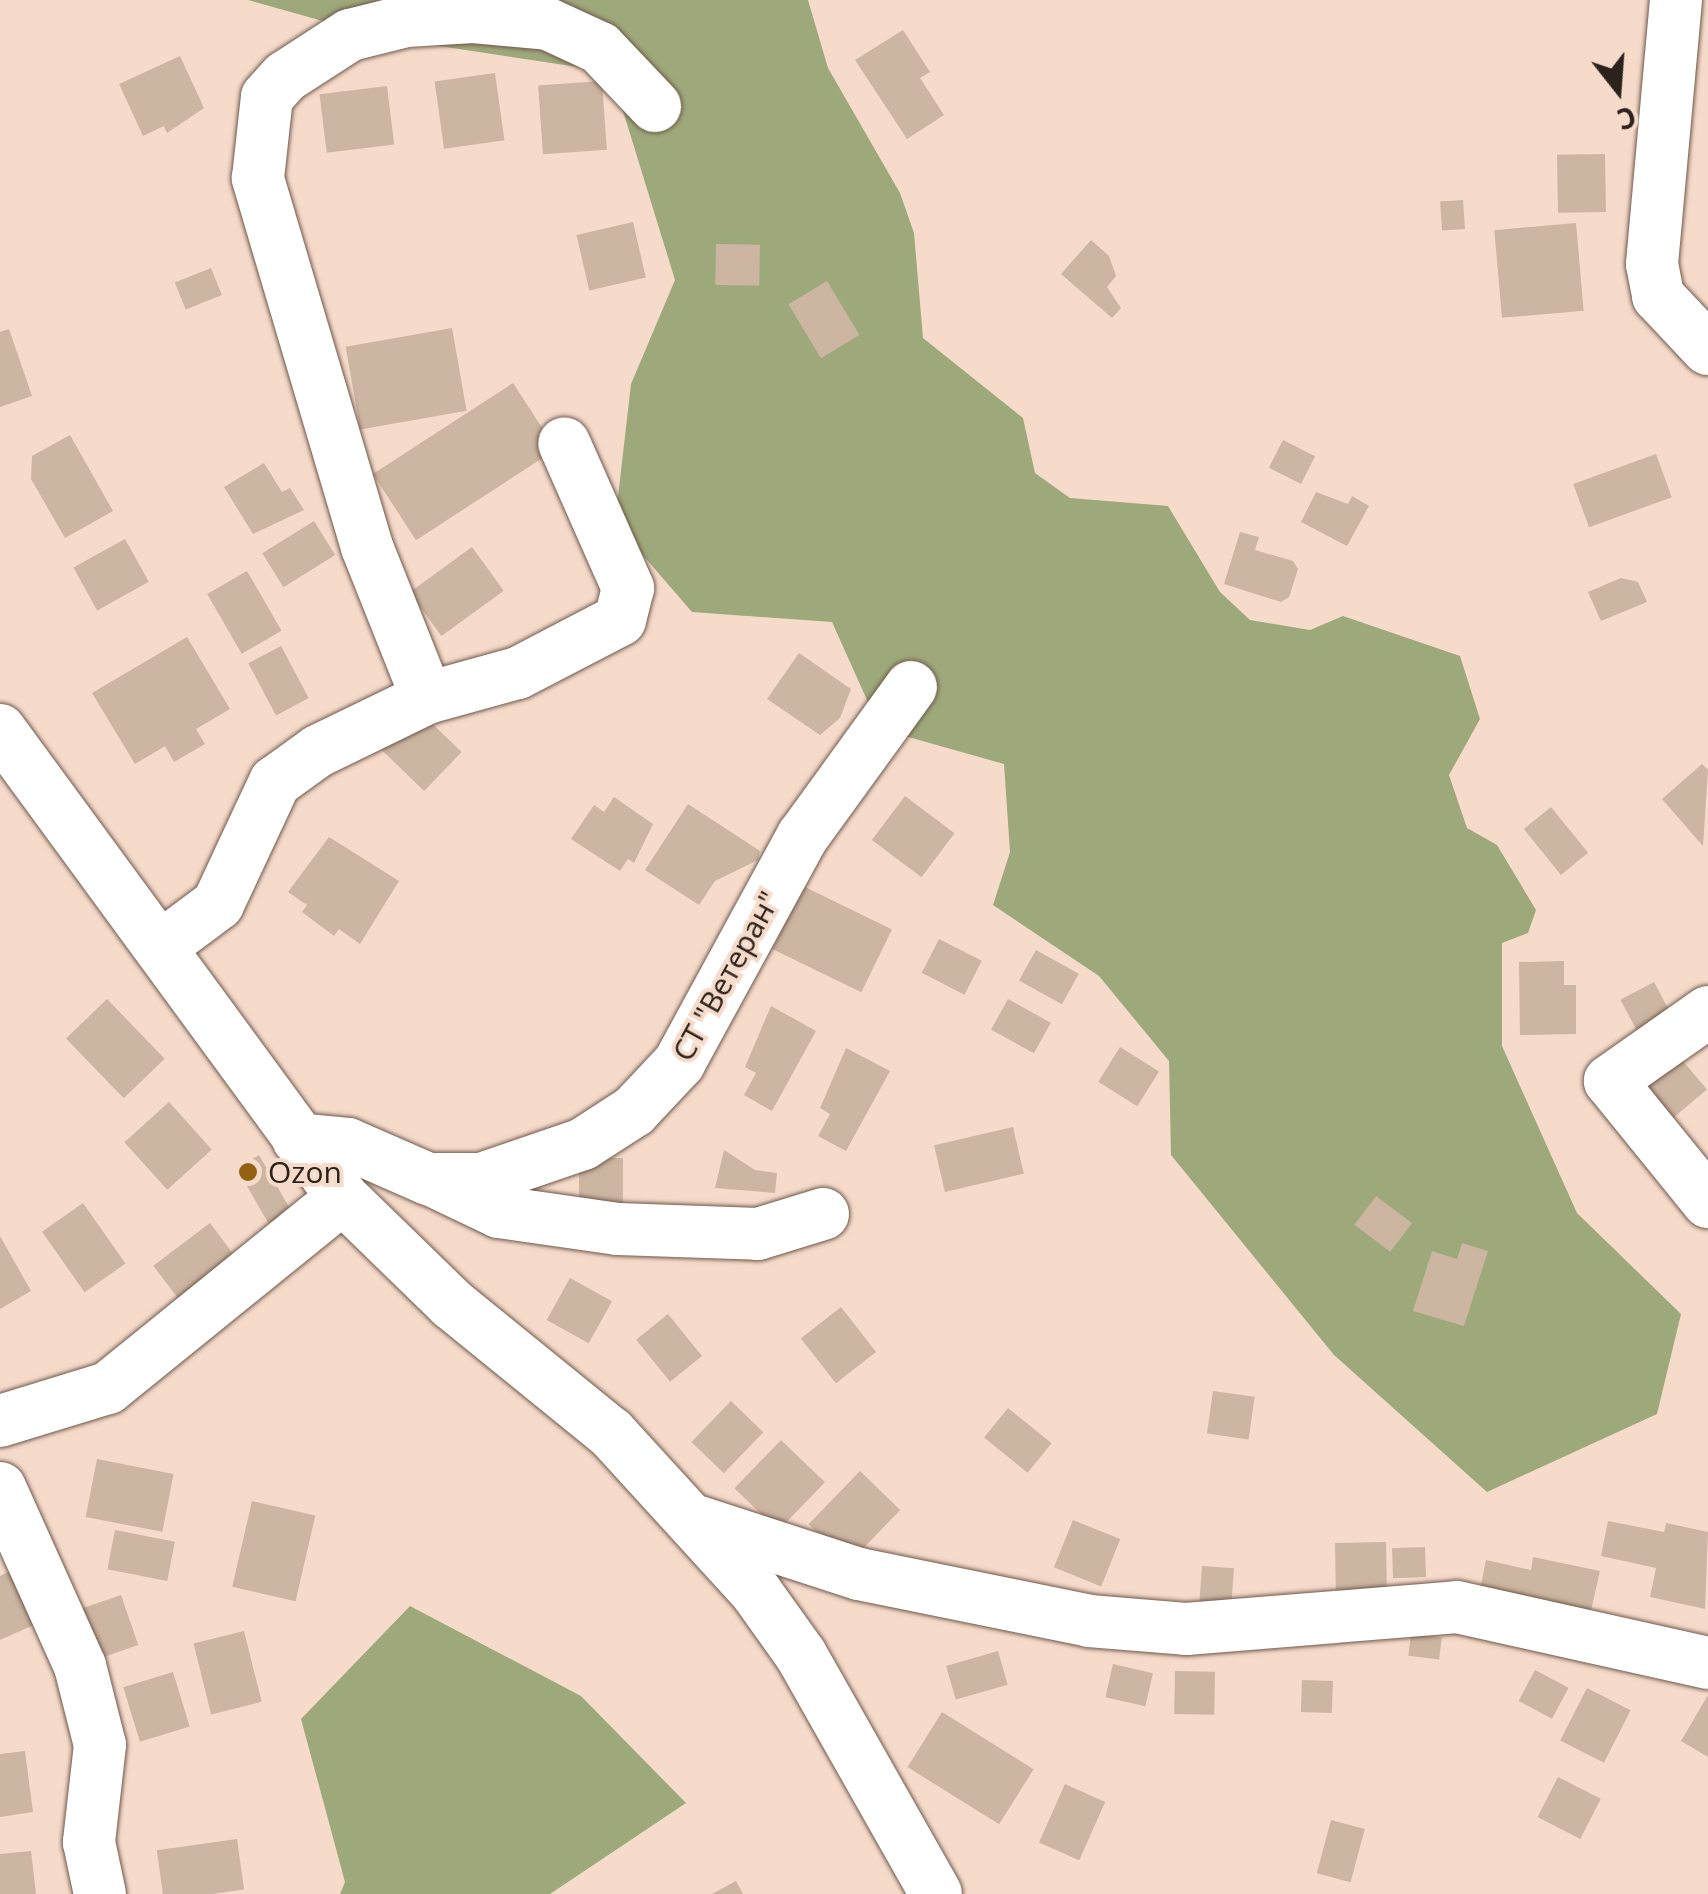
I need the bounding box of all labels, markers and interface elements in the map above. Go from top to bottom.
north arrow [1568,40,1668,140]
text: С [1613,98,1641,139]
street label: СТ "Ветеран" [665,885,787,1067]
place label: Ozon [268,1154,342,1190]
marker: Ozon [237,1161,259,1183]

